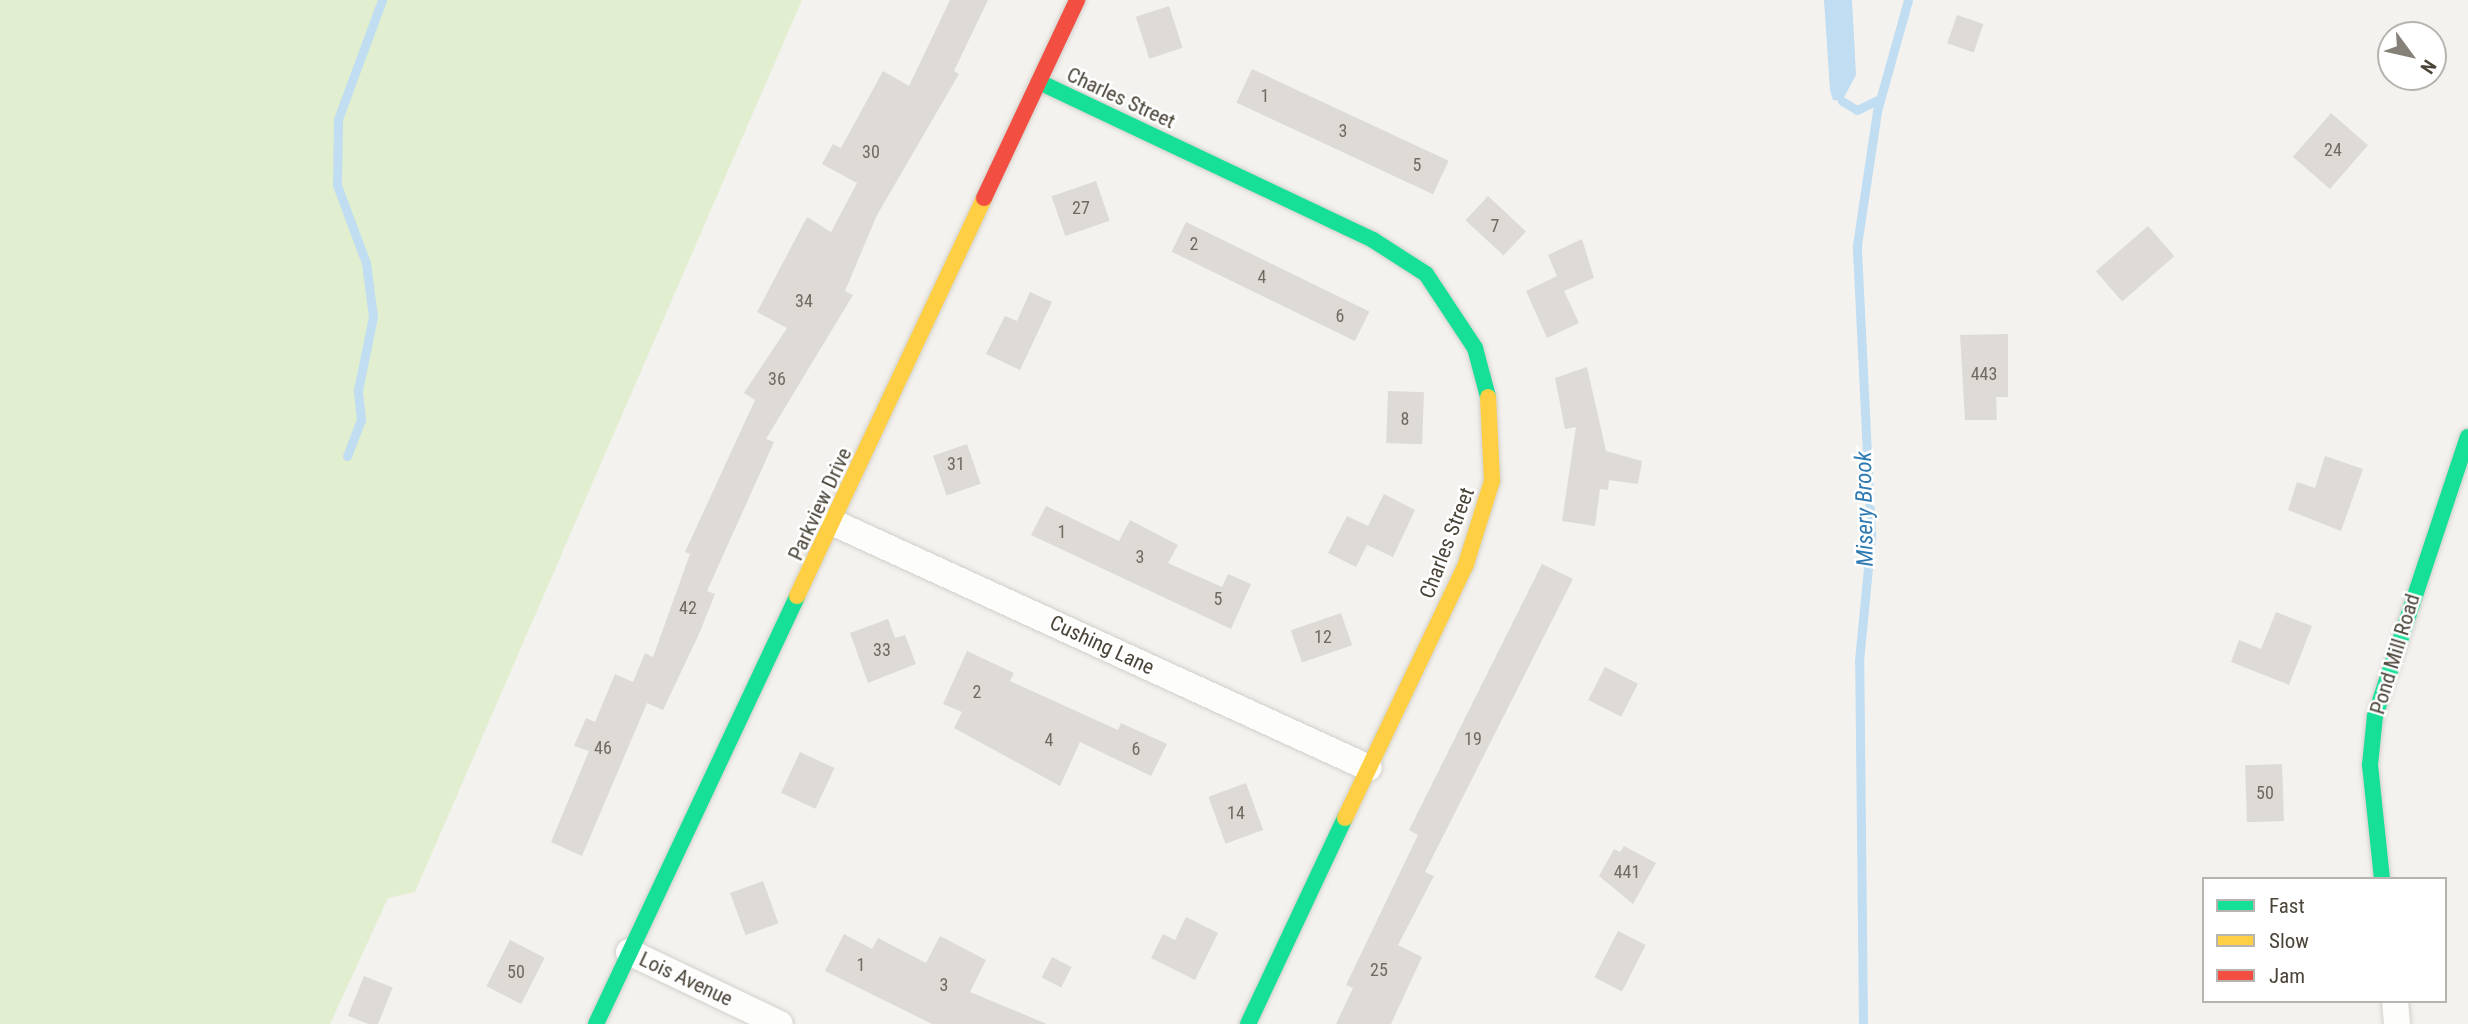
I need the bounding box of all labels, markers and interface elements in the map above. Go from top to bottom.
north arrow [2377,21,2447,91]
text: N [2416,55,2441,78]
street label: Charles Street [1063,62,1179,134]
house number: 1 [1261,85,1269,107]
house number: 3 [1339,120,1347,142]
house number: 24 [2324,139,2342,161]
house number: 30 [862,141,880,163]
house number: 5 [1413,154,1421,176]
house number: 27 [1072,197,1090,219]
house number: 7 [1491,215,1499,237]
house number: 2 [1190,233,1198,255]
house number: 4 [1258,266,1266,288]
house number: 34 [795,290,813,312]
house number: 6 [1336,305,1344,327]
house number: 443 [1971,363,1997,385]
house number: 36 [768,368,786,390]
house number: 8 [1401,408,1409,430]
street label: Parkview Drive [783,444,857,564]
water label: Misery Brook [1850,451,1880,567]
house number: 31 [947,453,965,475]
street label: Charles Street [1414,484,1480,602]
house number: 1 [1058,521,1066,543]
house number: 3 [1136,546,1144,568]
house number: 5 [1214,588,1222,610]
street label: Pond Mill Road [2365,591,2425,717]
house number: 42 [679,597,697,619]
street label: Cushing Lane [1046,610,1158,680]
house number: 12 [1314,626,1332,648]
house number: 33 [873,639,891,661]
house number: 2 [973,681,981,703]
house number: 19 [1464,728,1482,750]
house number: 4 [1045,729,1053,751]
house number: 46 [594,737,612,759]
house number: 6 [1132,738,1140,760]
house number: 50 [2256,782,2274,804]
house number: 14 [1227,802,1245,824]
house number: 441 [1614,861,1640,883]
legend [2202,877,2447,1003]
text: Fast [2269,894,2305,918]
text: Slow [2269,929,2309,953]
street label: Lois Avenue [635,946,737,1012]
house number: 1 [857,954,865,976]
house number: 25 [1370,959,1388,981]
house number: 50 [507,961,525,983]
text: Jam [2269,964,2305,988]
house number: 3 [940,974,948,996]

